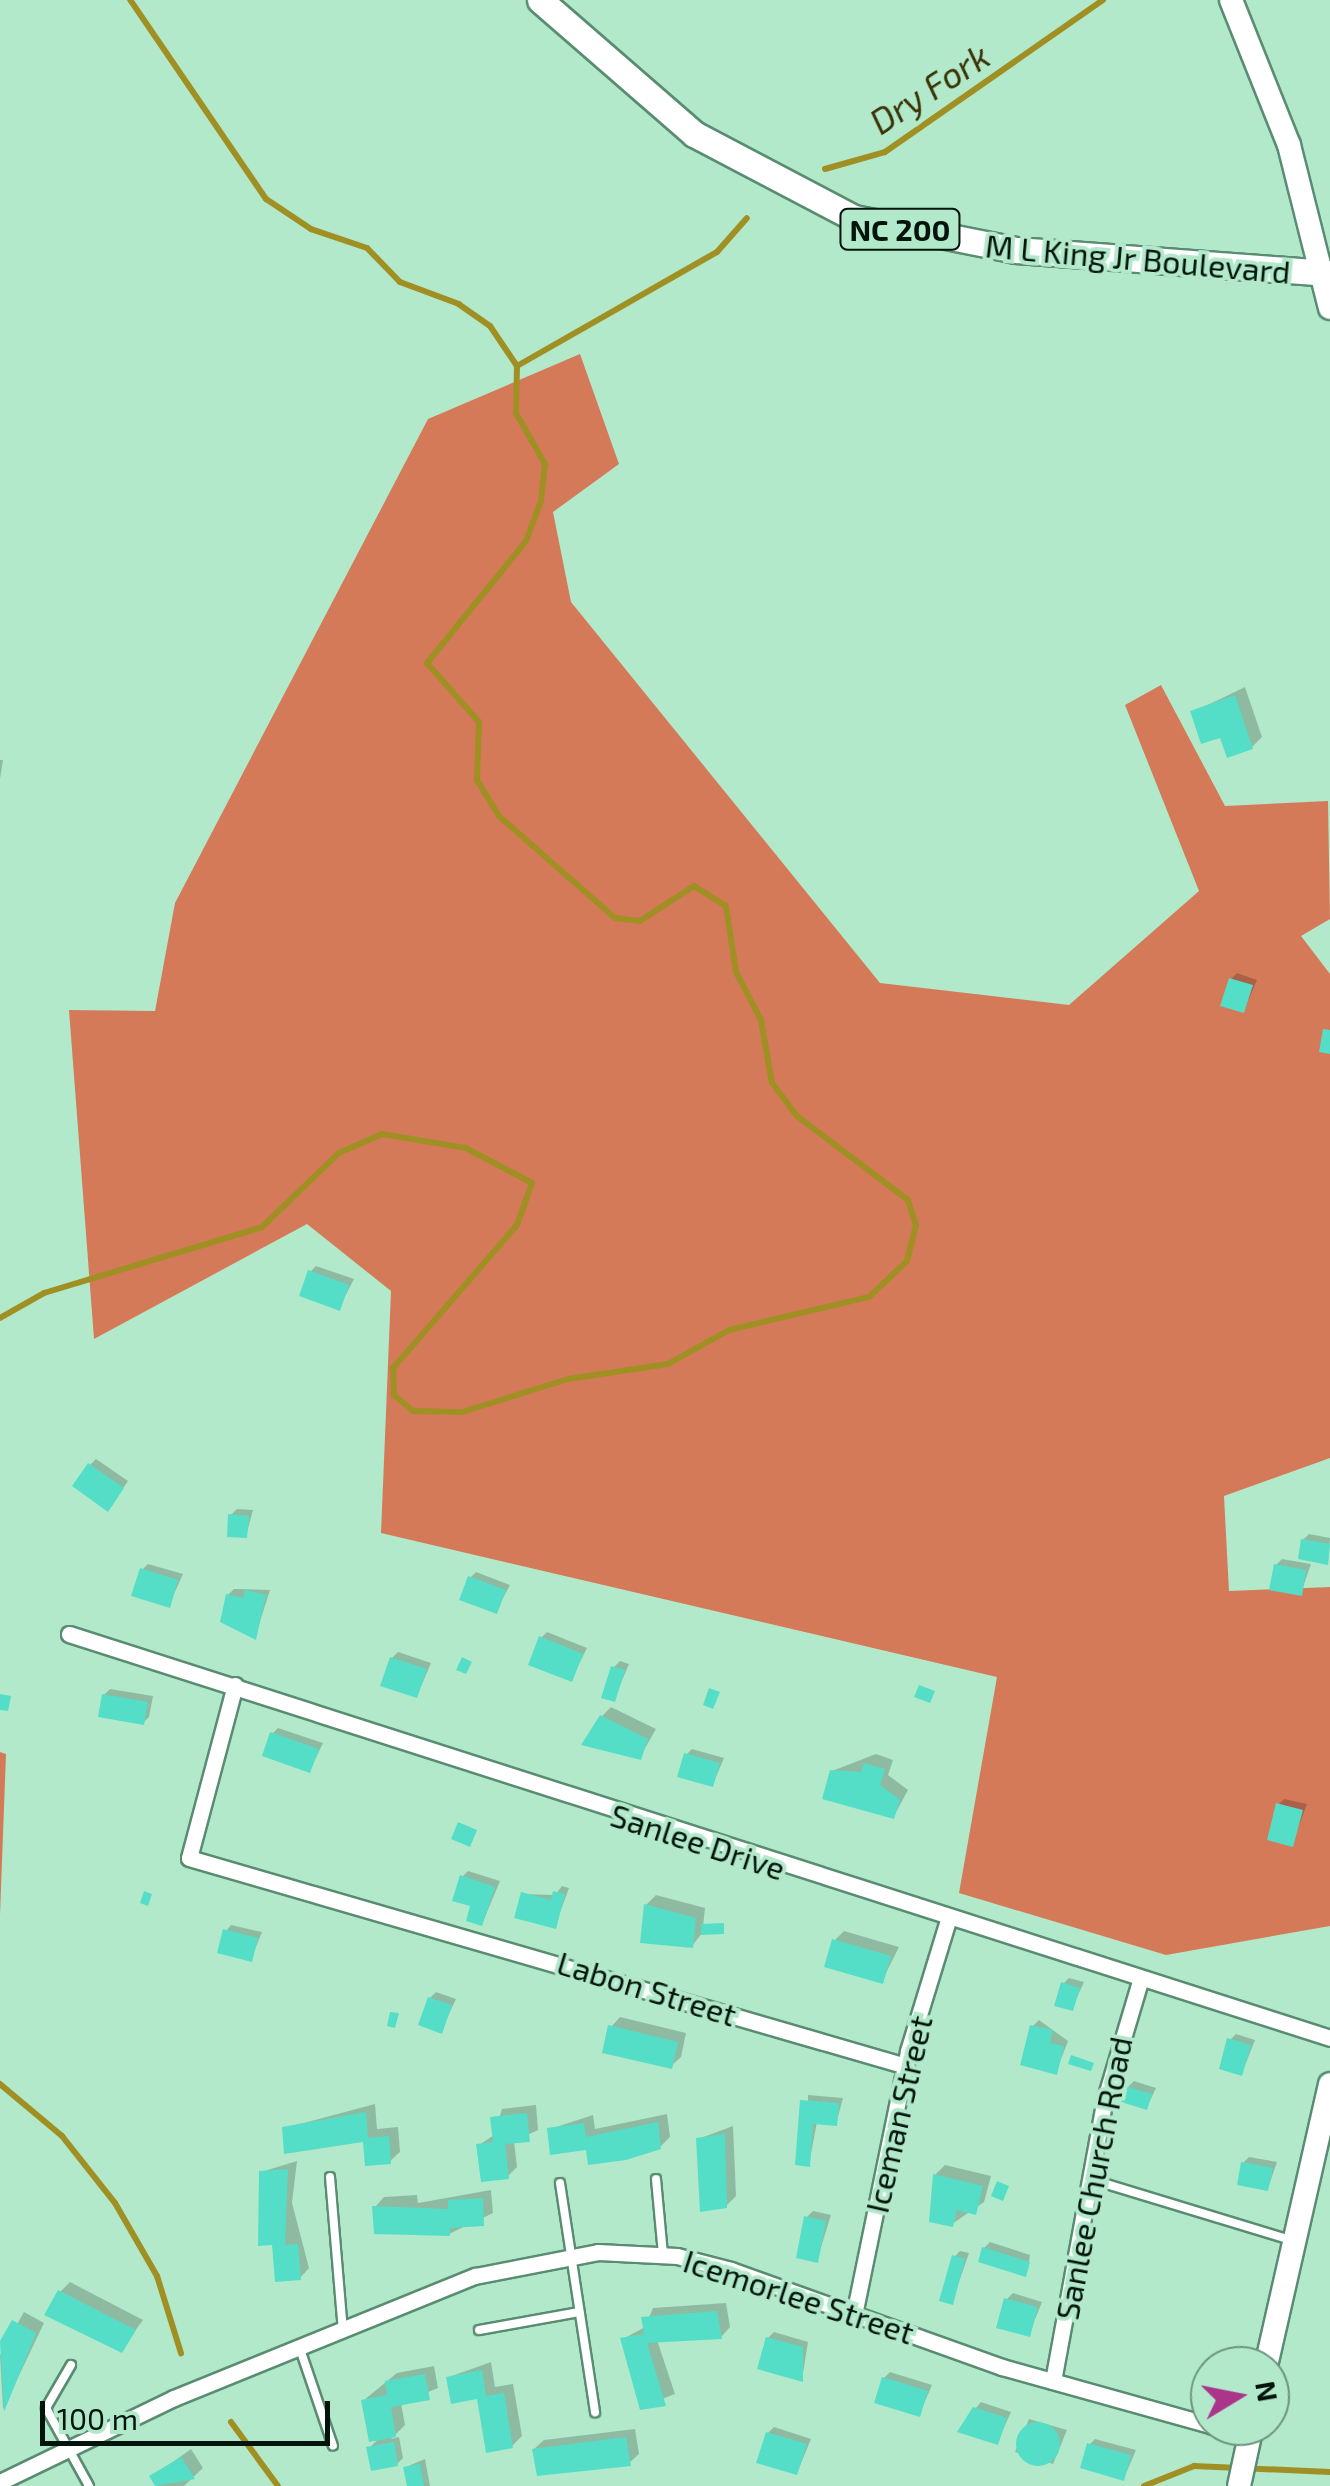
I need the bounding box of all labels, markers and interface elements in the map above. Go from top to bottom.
water label: Dry Fork [861,34,997,142]
road number: NC 200 [838,204,962,254]
street label: M L King Jr Boulevard [983,225,1293,291]
street label: Sanlee Drive [606,1795,790,1887]
street label: Labon Street [553,1943,741,2033]
street label: Iceman Street [857,2012,939,2216]
street label: Sanlee Church Road [1047,2033,1139,2323]
street label: Icemorlee Street [679,2241,919,2351]
north arrow [1190,2346,1290,2446]
text: N [1249,2378,1286,2404]
scale bar [45,2381,335,2443]
text: 100 m [57,2400,138,2436]

